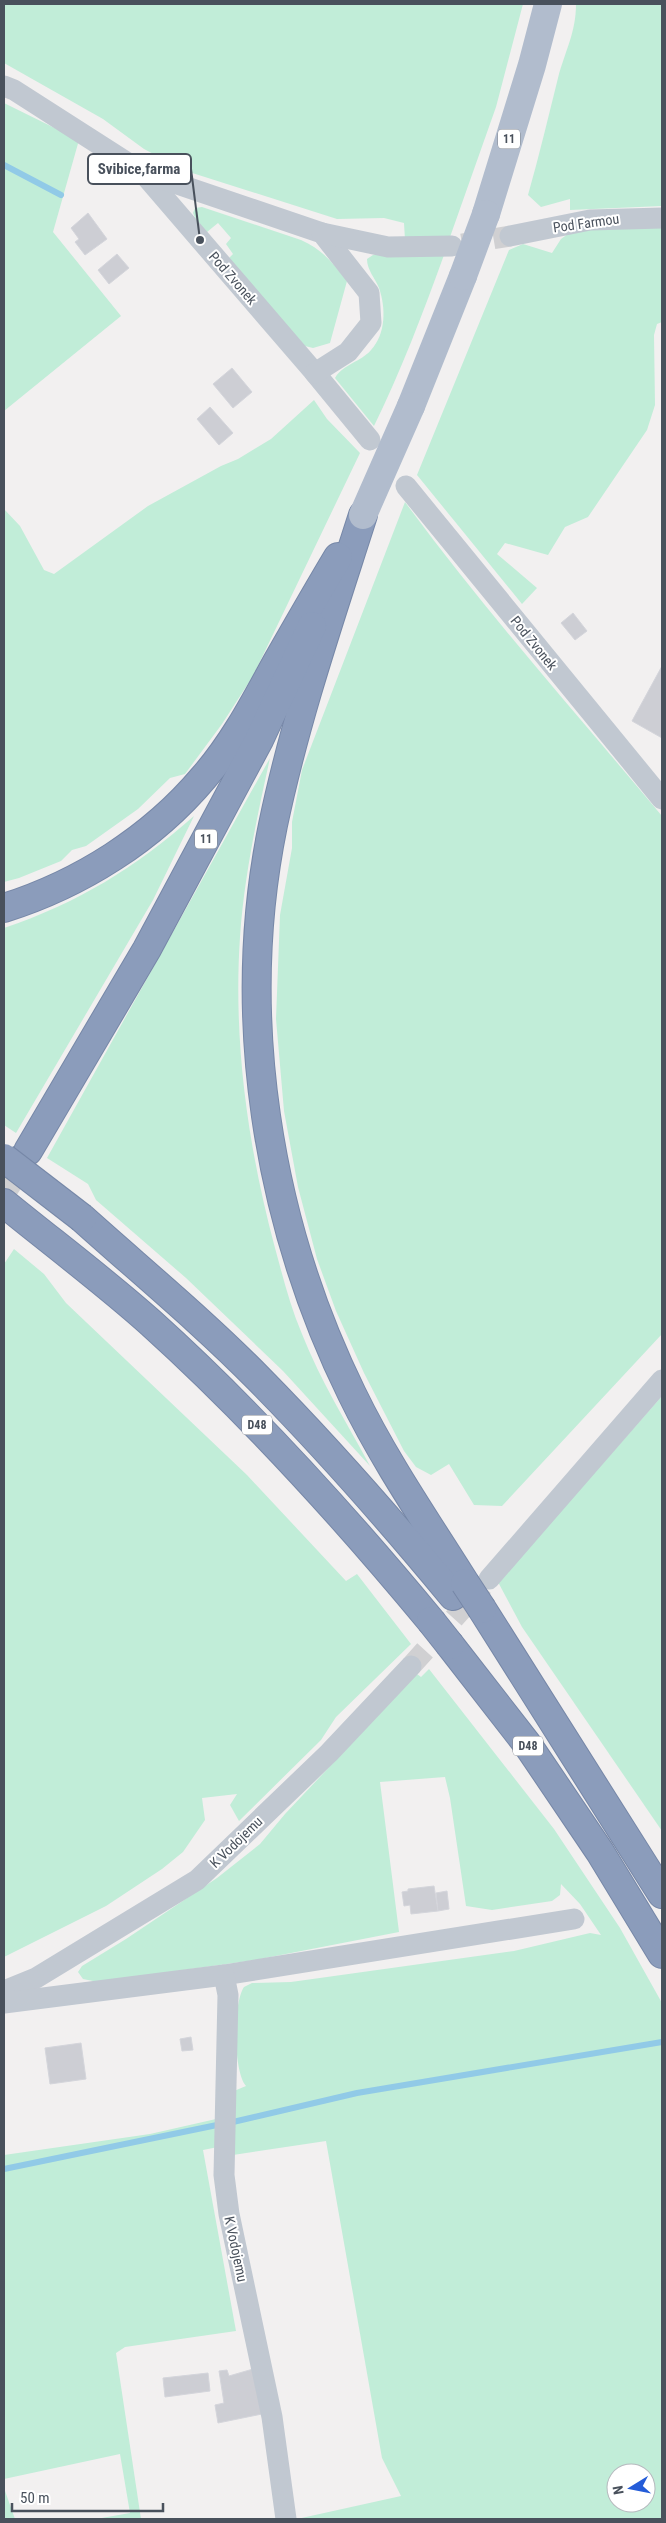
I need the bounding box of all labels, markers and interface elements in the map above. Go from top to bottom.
road number: 11 [498,130,520,148]
callout: Svibice,farma [88,154,191,184]
text: Svibice,farma [98,160,180,178]
street label: Pod Farmou [552,210,620,236]
street label: Pod Zvonek [206,248,261,308]
street label: Pod Zvonek [507,613,561,674]
road number: 11 [195,830,217,849]
road number: D48 [242,1416,272,1434]
road number: D48 [513,1736,543,1755]
street label: K Vodojemu [207,1813,265,1871]
street label: K Vodojemu [221,2215,251,2283]
north arrow [606,2463,656,2513]
scale bar [12,2480,164,2512]
text: N [610,2485,627,2496]
text: 50 m [20,2489,50,2507]

